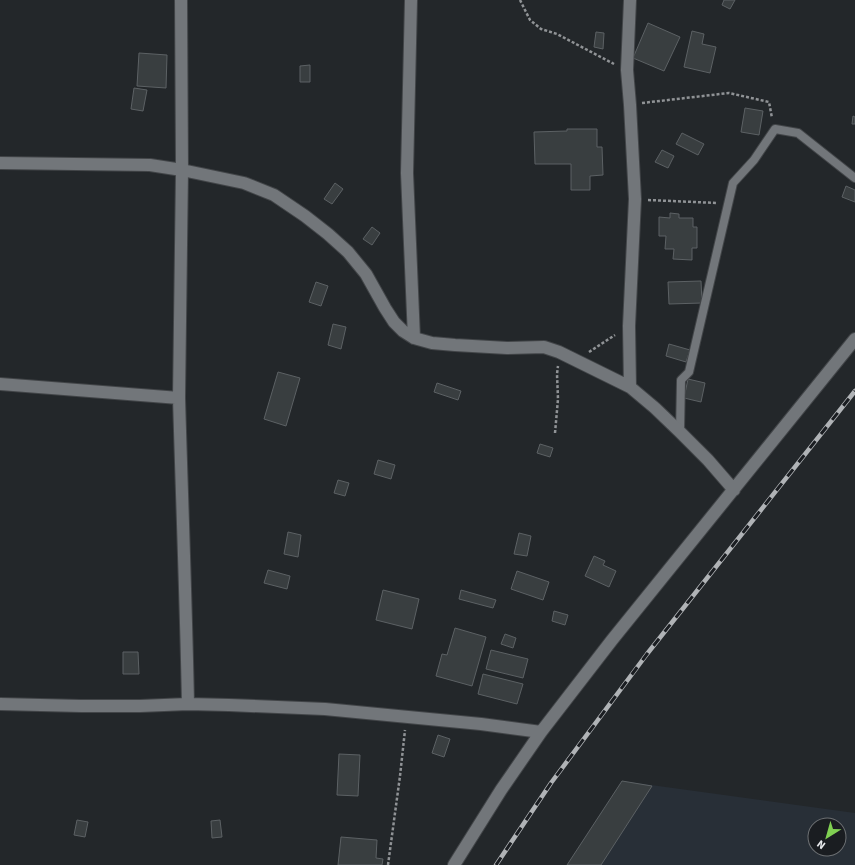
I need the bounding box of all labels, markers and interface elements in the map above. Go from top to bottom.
north arrow [807,817,847,857]
text: N [814,836,829,853]

